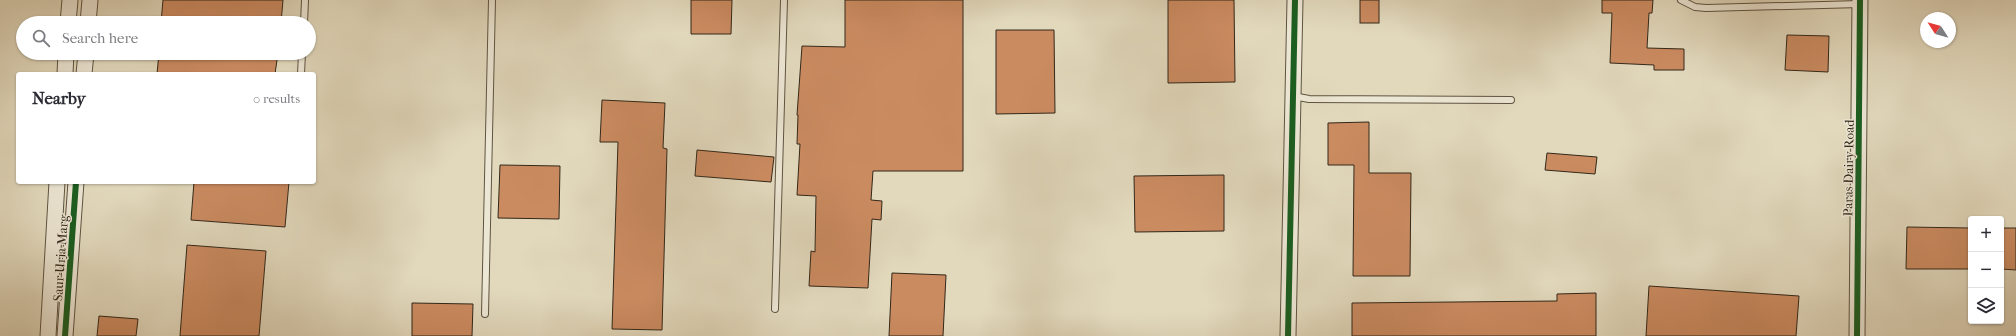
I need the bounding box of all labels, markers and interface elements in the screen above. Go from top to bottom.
north arrow [1920,12,1956,48]
search box [16,16,316,60]
icon: search [30,27,52,49]
text: Search here [62,29,138,47]
text: Nearby [32,88,86,108]
text: 0 results [253,91,300,106]
street label: Paras Dairy Road [1840,119,1857,217]
street label: Saur Urja Marg [50,213,71,302]
map controls [1968,216,2004,324]
button: + [1968,216,2004,252]
button: − [1968,252,2004,288]
button: layers [1968,288,2004,324]

